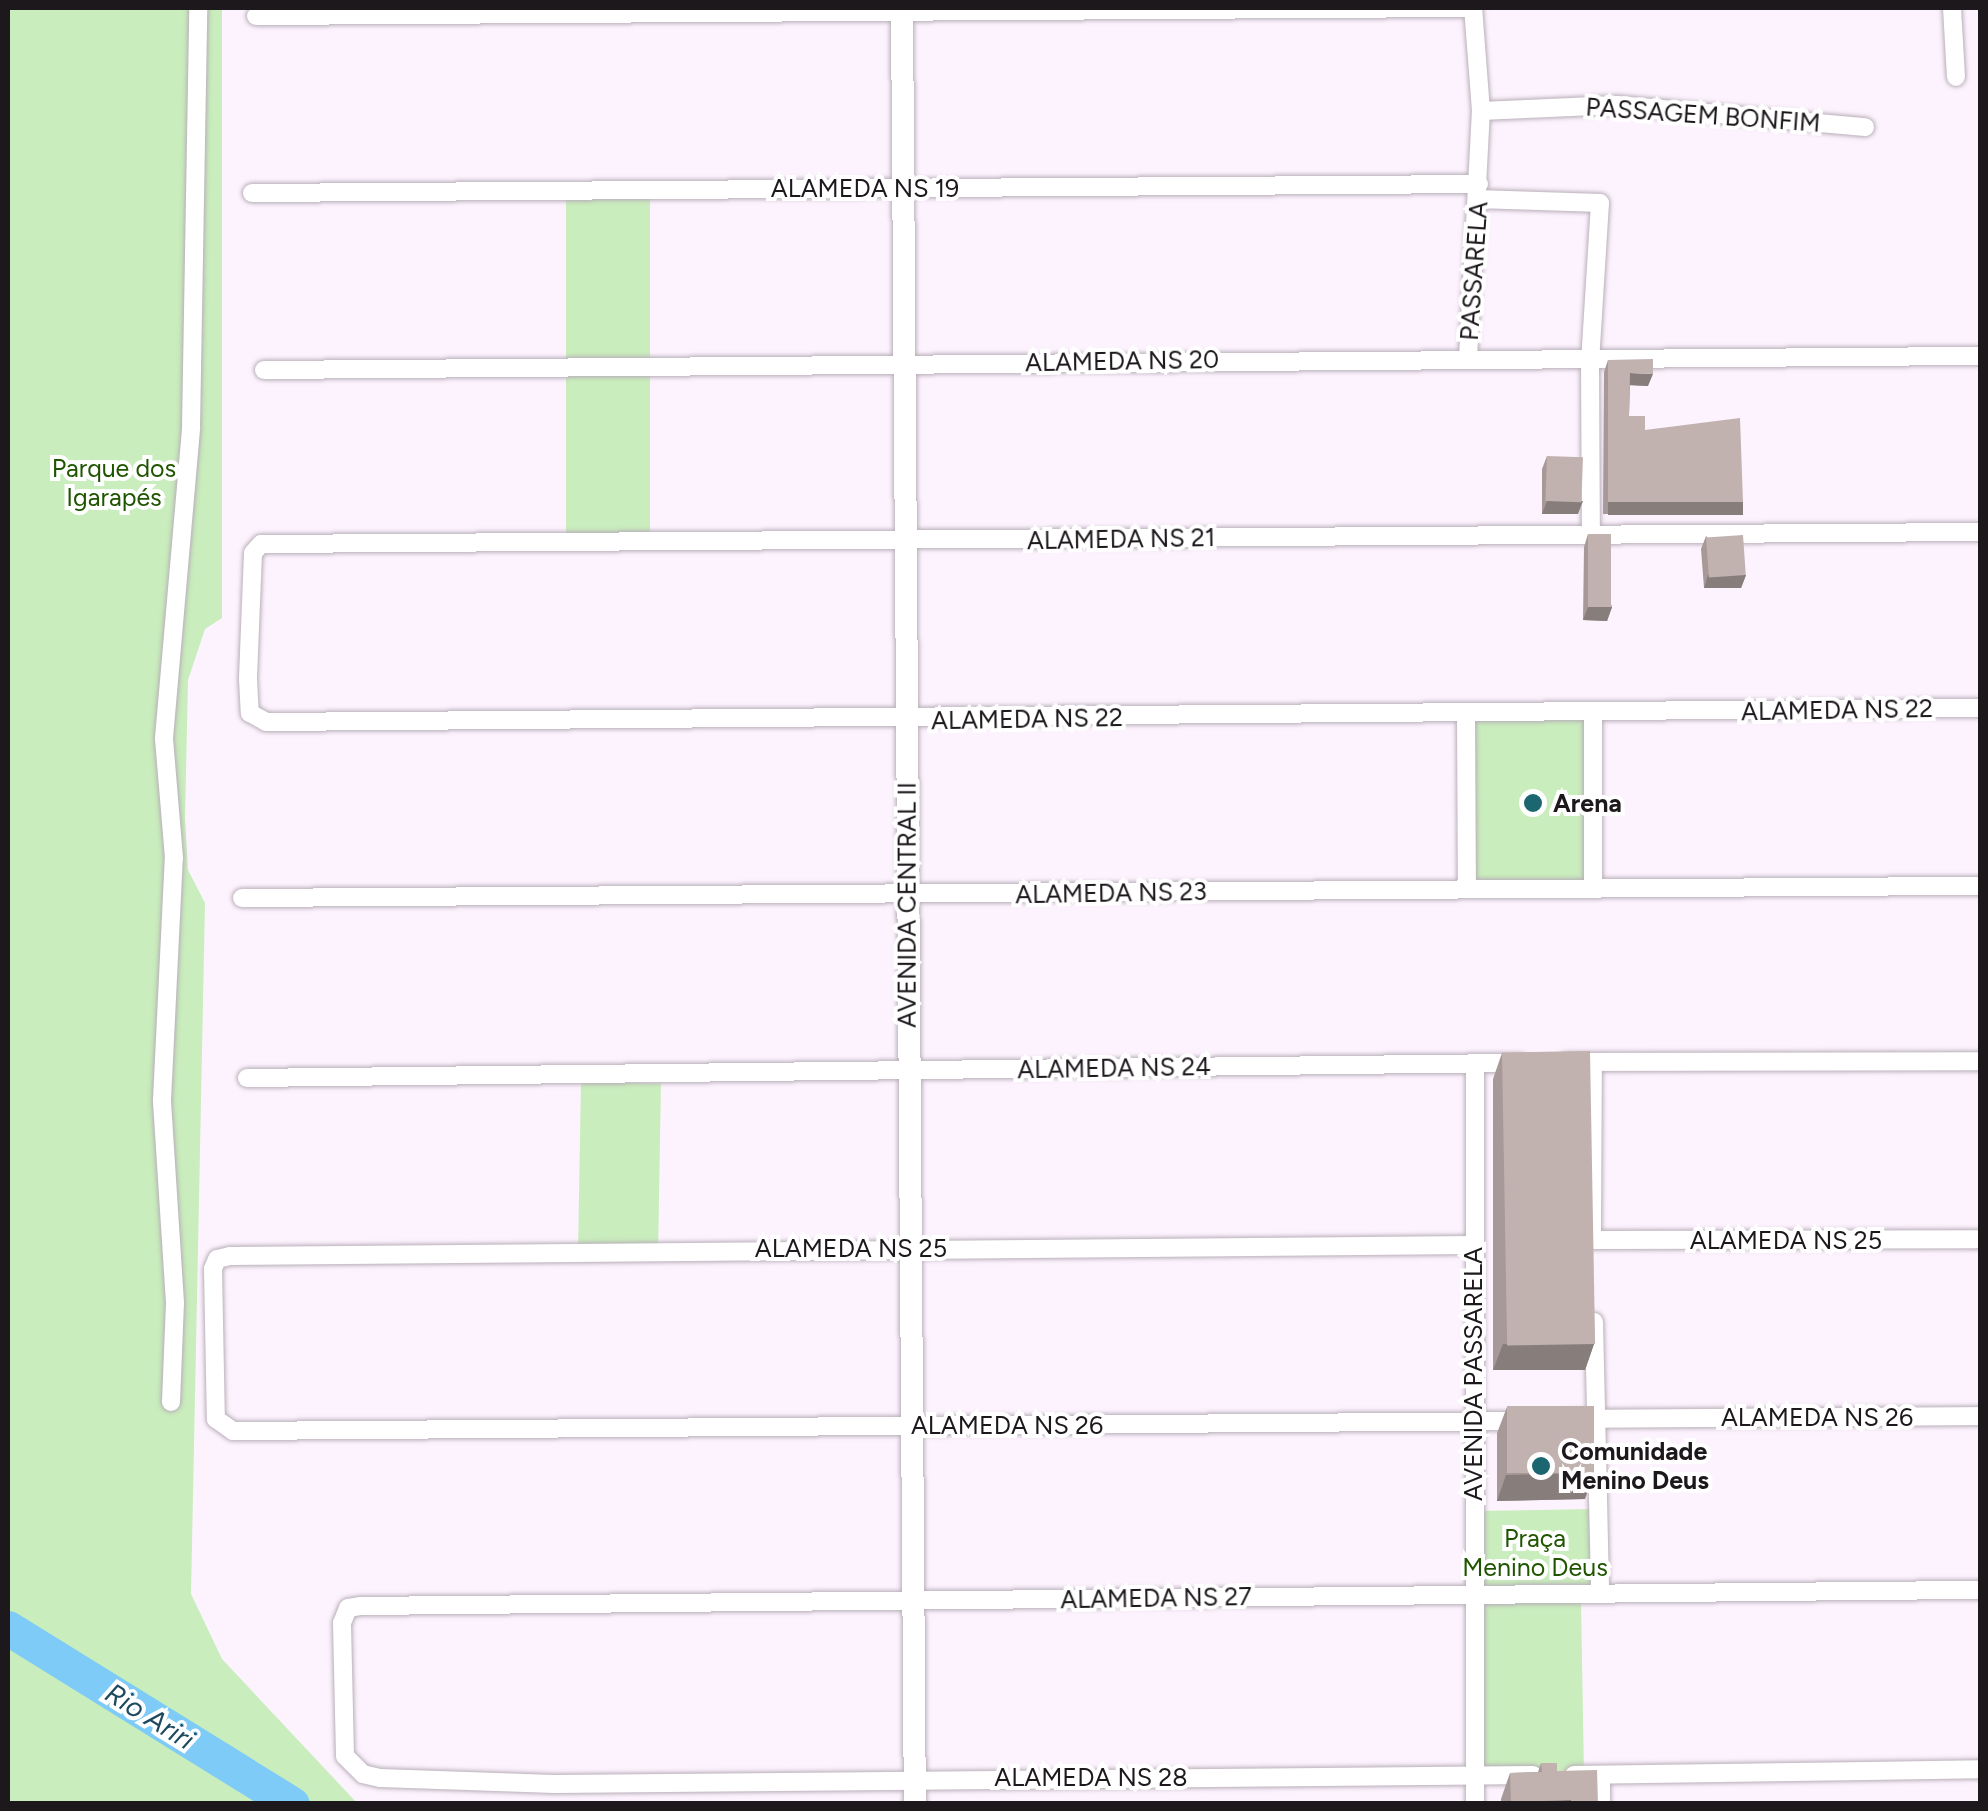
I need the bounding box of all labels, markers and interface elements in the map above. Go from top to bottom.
street label: PASSAGEM BONFIM [1585,92,1821,138]
street label: ALAMEDA NS 19 [771,173,959,203]
street label: PASSARELA [1454,200,1494,342]
street label: ALAMEDA NS 20 [1025,344,1219,378]
park label: Parque dos Igarapés [52,454,176,513]
street label: ALAMEDA NS 21 [1027,522,1215,556]
street label: ALAMEDA NS 22 [1741,693,1933,727]
street label: ALAMEDA NS 22 [931,702,1123,736]
street label: AVENIDA CENTRAL II [892,782,922,1028]
place label: Arena [1553,788,1622,818]
marker: Arena [1522,792,1544,814]
street label: ALAMEDA NS 23 [1015,876,1207,910]
street label: ALAMEDA NS 24 [1017,1051,1211,1085]
street label: ALAMEDA NS 25 [1690,1225,1882,1255]
street label: ALAMEDA NS 25 [755,1233,947,1263]
street label: AVENIDA PASSARELA [1458,1247,1488,1501]
street label: ALAMEDA NS 26 [1721,1402,1913,1432]
street label: ALAMEDA NS 26 [911,1410,1103,1440]
place label: Comunidade Menino Deus [1561,1437,1709,1496]
marker: Comunidade Menino Deus [1530,1455,1552,1477]
park label: Praça Menino Deus [1462,1524,1608,1583]
street label: ALAMEDA NS 27 [1060,1581,1252,1615]
water label: Rio Ariri [99,1676,201,1756]
street label: ALAMEDA NS 28 [994,1762,1188,1792]

